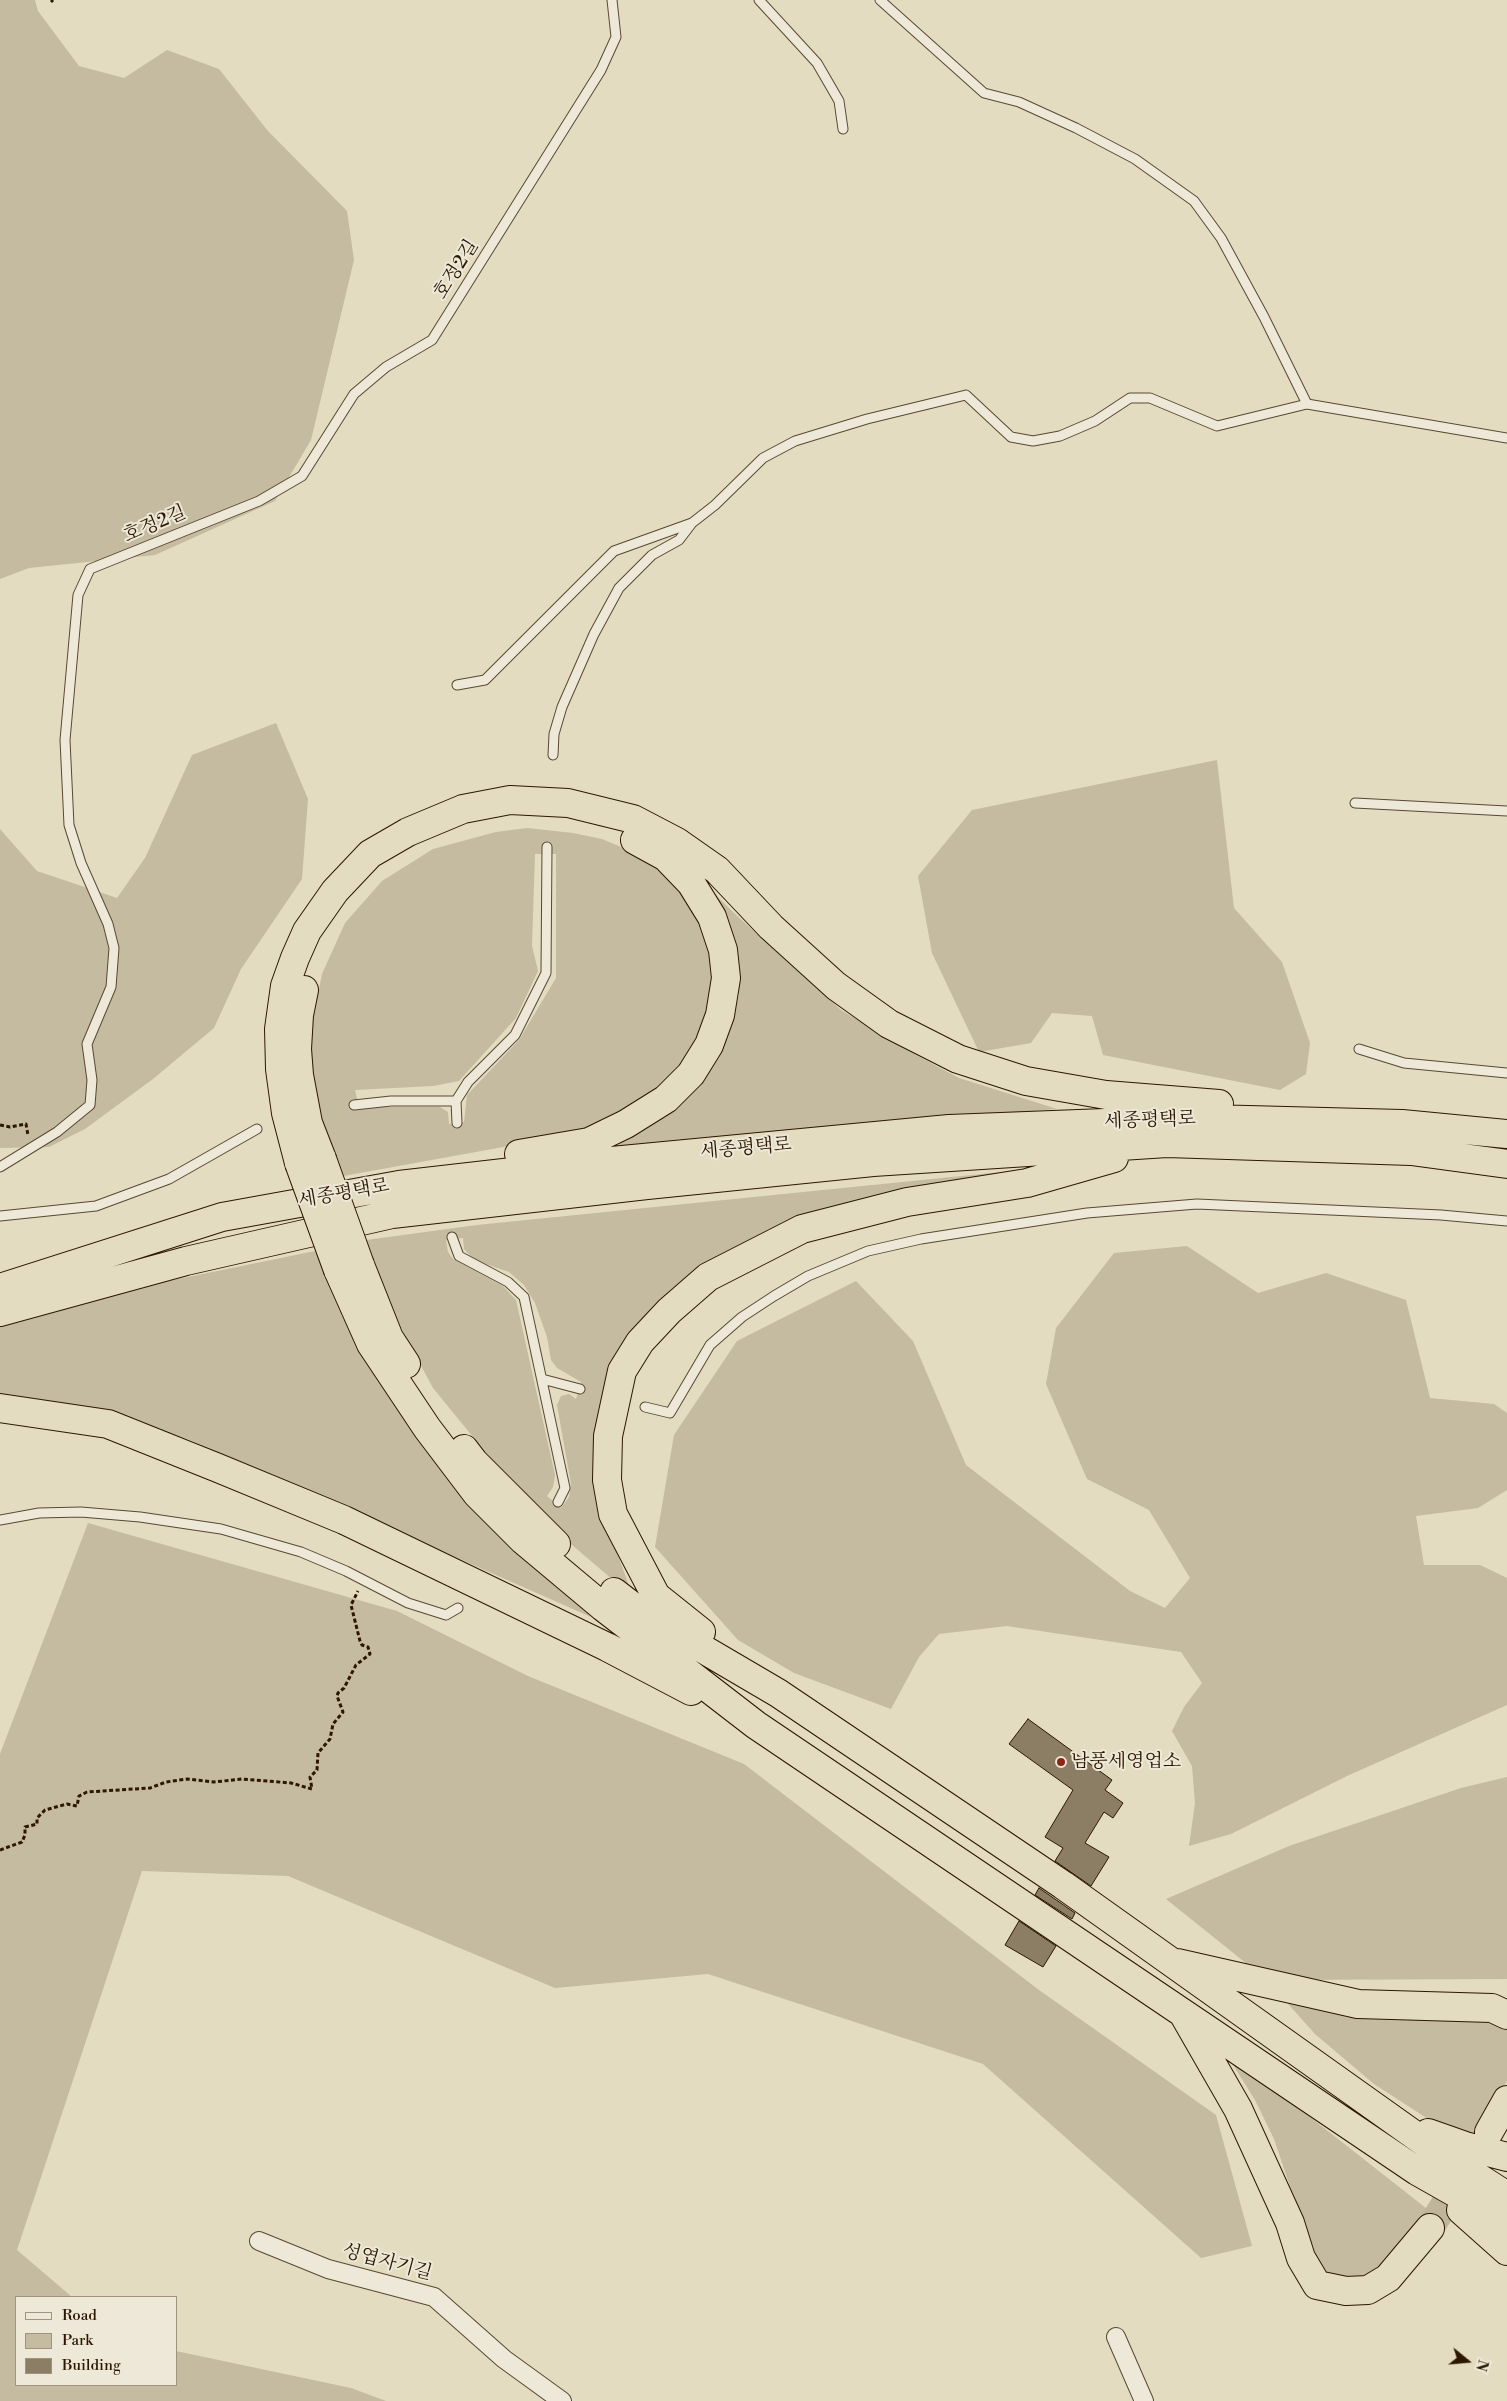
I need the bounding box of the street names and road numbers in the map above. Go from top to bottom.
street label: 호정2길 [430,236,484,304]
street label: 호정2길 [120,502,190,548]
street label: 세종평택로 [1104,1108,1196,1134]
street label: 세종평택로 [699,1134,793,1164]
street label: 세종평택로 [297,1175,391,1213]
street label: 성엽자기길 [340,2240,434,2286]

